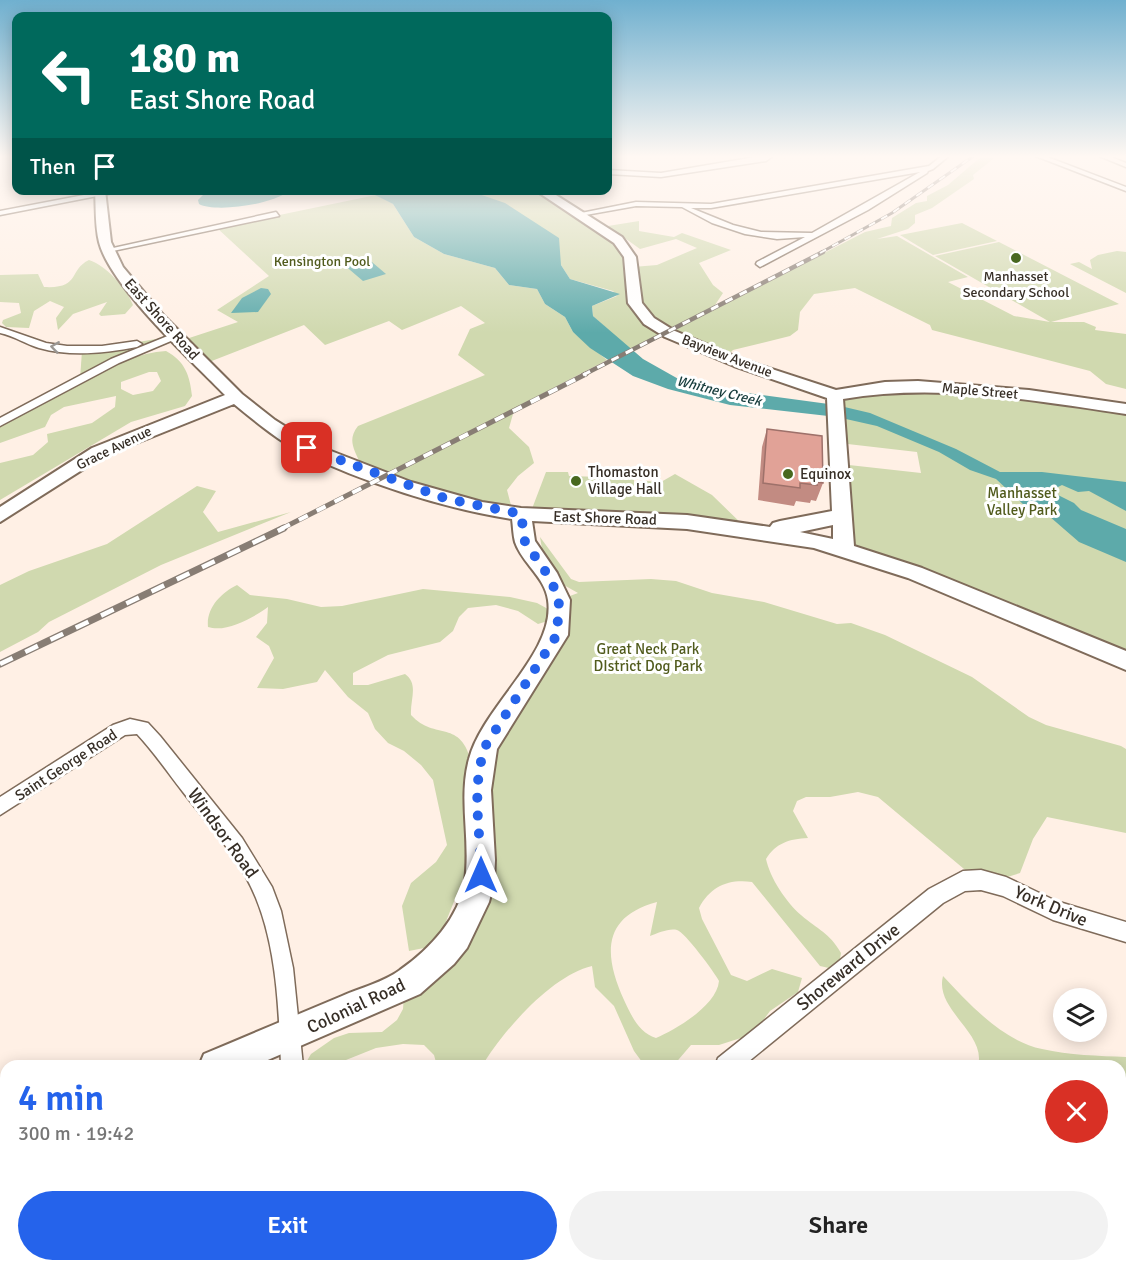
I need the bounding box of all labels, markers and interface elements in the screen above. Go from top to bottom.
text: 180 m [129,33,240,84]
icon: left [30,36,108,114]
text: East Shore Road [129,84,315,117]
icon: arrive [88,150,121,183]
text: Then [30,153,76,180]
marker: Manhasset Secondary School [1009,251,1023,265]
park label: Kensington Pool [274,253,370,270]
place label: Manhasset Secondary School [963,268,1069,301]
street label: East Shore Road [121,275,203,364]
street label: Bayview Avenue [679,331,775,381]
one-way arrow [51,342,60,354]
water label: Whitney Creek [675,372,765,410]
street label: Maple Street [941,379,1019,403]
street label: Grace Avenue [74,422,154,474]
pin [281,422,332,473]
icon: arrive [290,431,323,464]
place label: Thomaston Village Hall [588,463,662,498]
place label: Equinox [800,465,851,483]
marker: Equinox [781,467,795,481]
marker: Thomaston Village Hall [569,474,583,488]
park label: Manhasset Valley Park [987,484,1058,519]
street label: East Shore Road [553,507,657,529]
park label: Great Neck Park DIstrict Dog Park [594,640,703,675]
street label: Saint George Road [12,725,120,805]
street label: Windsor Road [183,784,263,882]
position arrow [449,843,513,907]
street label: York Drive [1011,881,1091,931]
street label: Shoreward Drive [792,919,904,1015]
street label: Colonial Road [303,974,409,1038]
map controls [1053,988,1107,1042]
button: layers [1053,988,1107,1042]
text: 4 min [18,1076,104,1121]
button: close [1045,1080,1108,1143]
text: 300 m · 19:42 [18,1121,134,1146]
button: Exit [18,1191,557,1260]
button: Share [569,1191,1108,1260]

